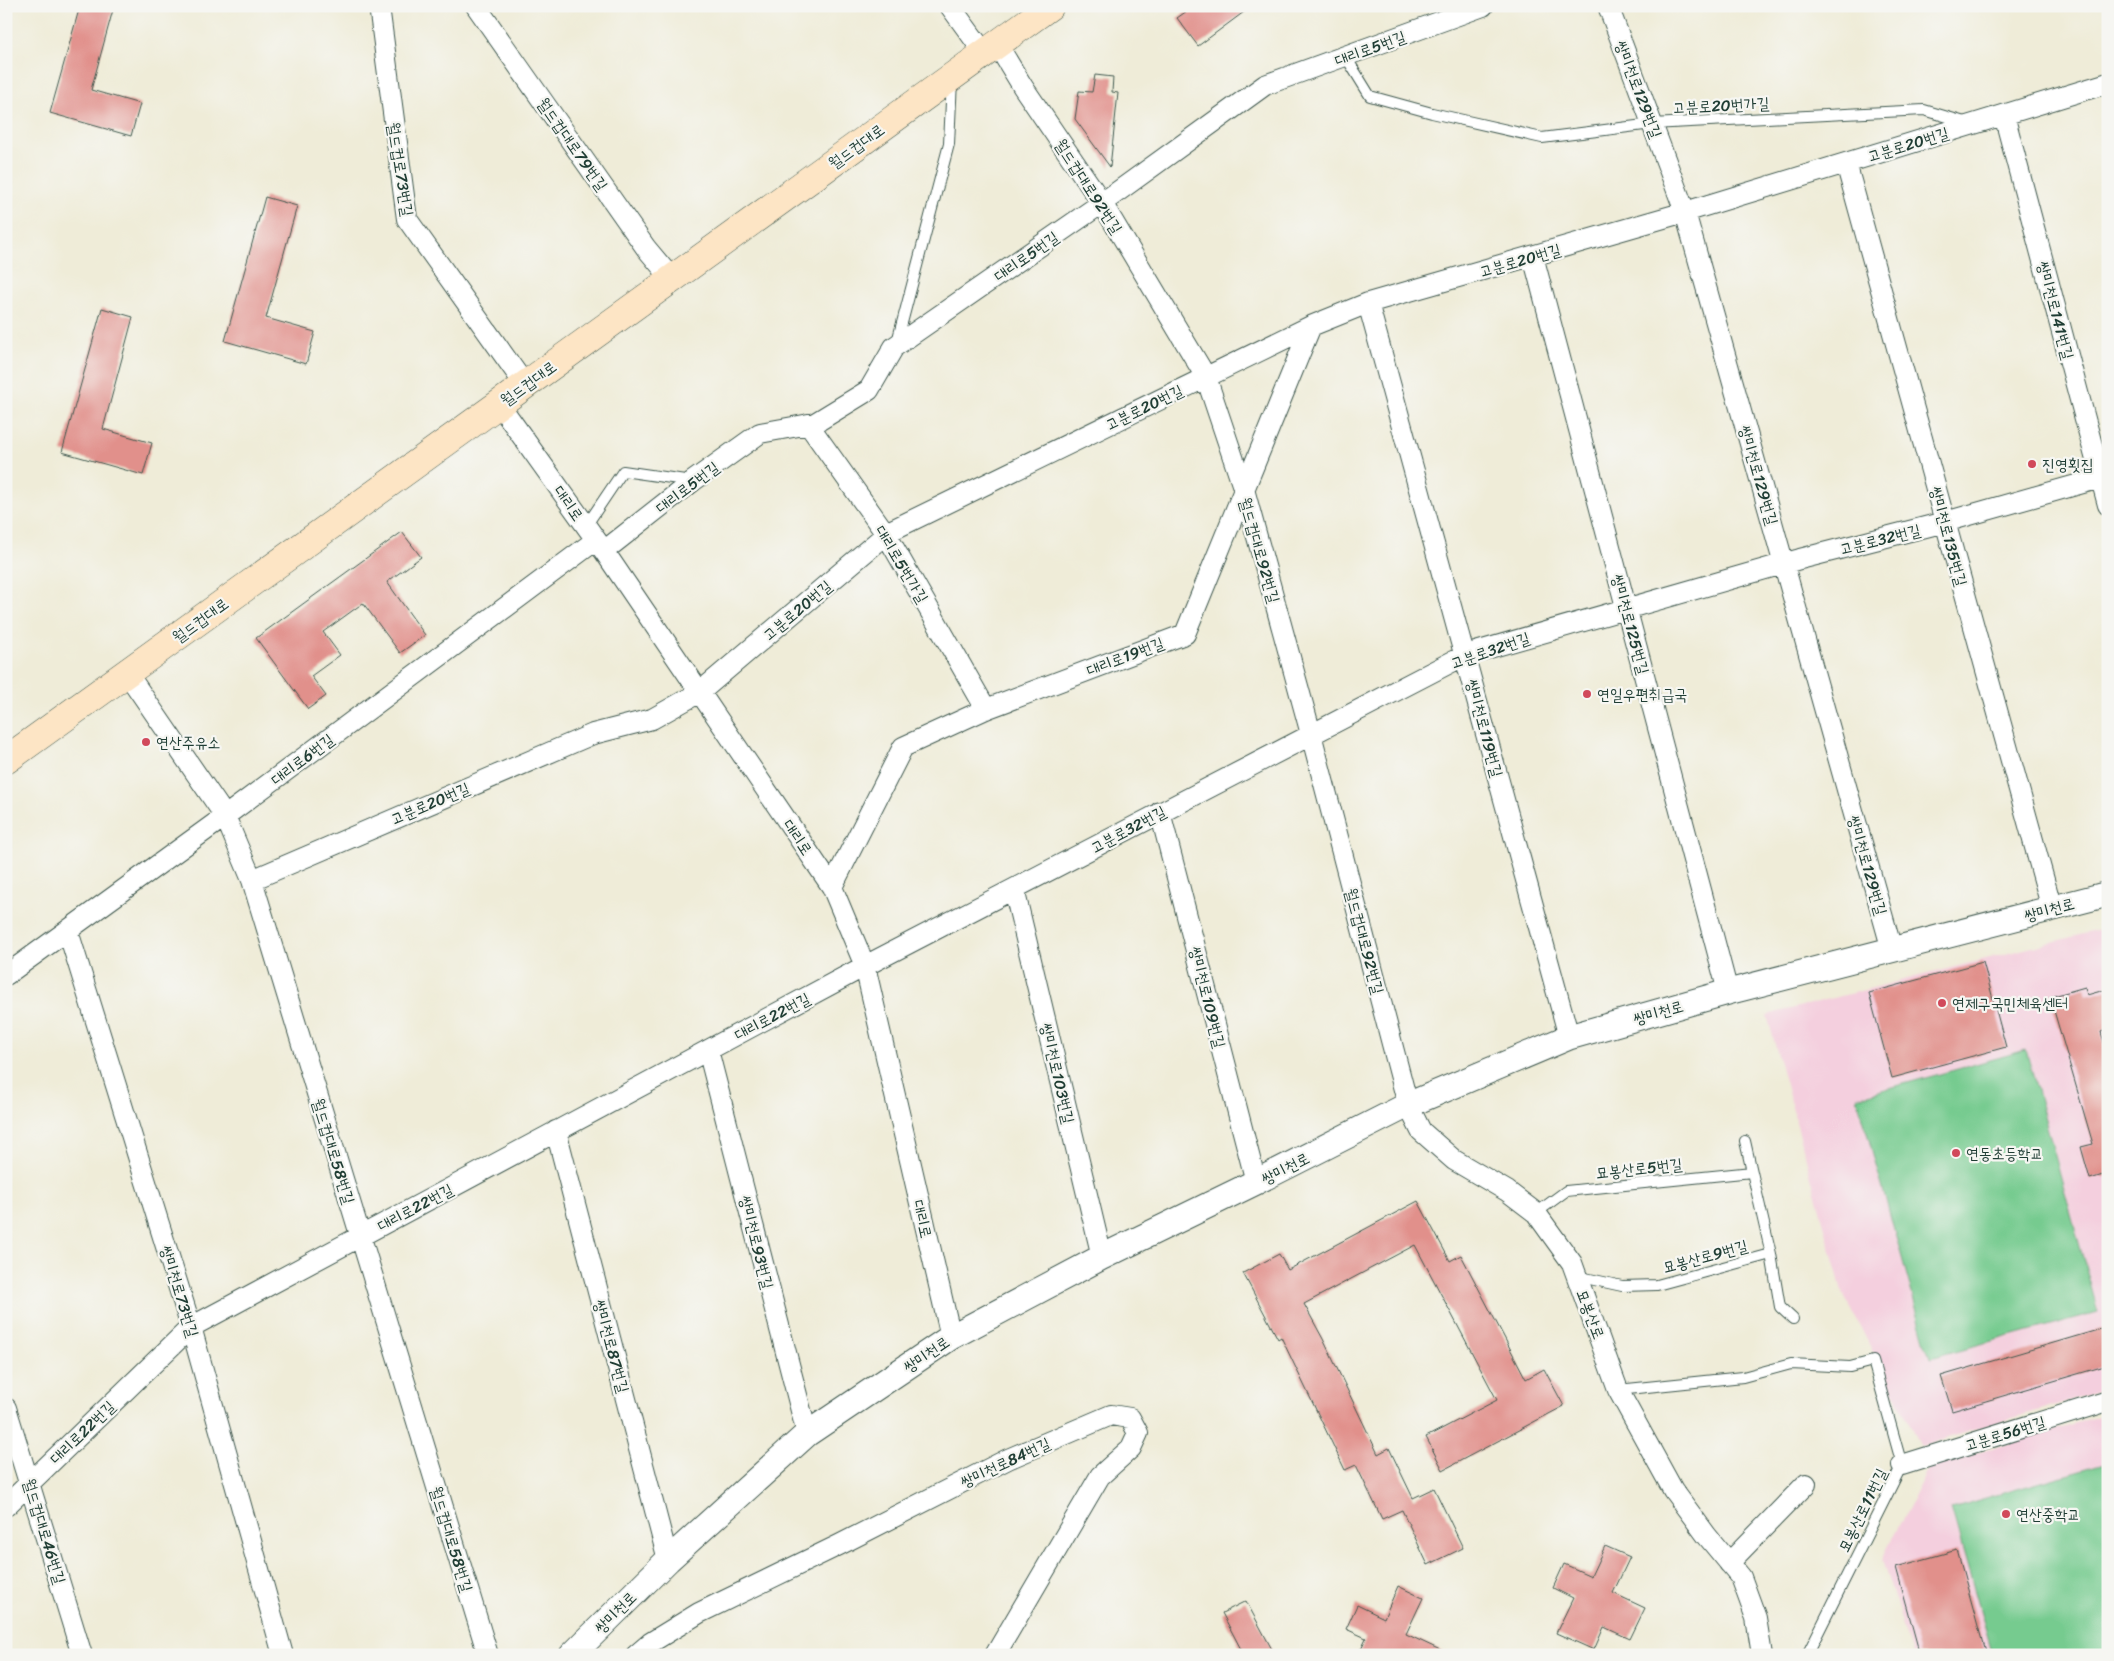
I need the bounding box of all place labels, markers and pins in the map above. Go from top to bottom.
place label: 진영횟집 [2042,450,2094,479]
marker: 진영횟집 [2026,458,2038,470]
place label: 연일우편취급국 [1597,680,1687,709]
marker: 연일우편취급국 [1581,688,1593,700]
place label: 연산주유소 [156,728,220,757]
marker: 연산주유소 [140,736,152,748]
place label: 연제구국민체육센터 [1952,989,2068,1018]
marker: 연제구국민체육센터 [1936,997,1948,1009]
place label: 연동초등학교 [1966,1139,2043,1168]
marker: 연동초등학교 [1950,1147,1962,1159]
place label: 연산중학교 [2016,1500,2080,1529]
marker: 연산중학교 [2000,1508,2012,1520]

